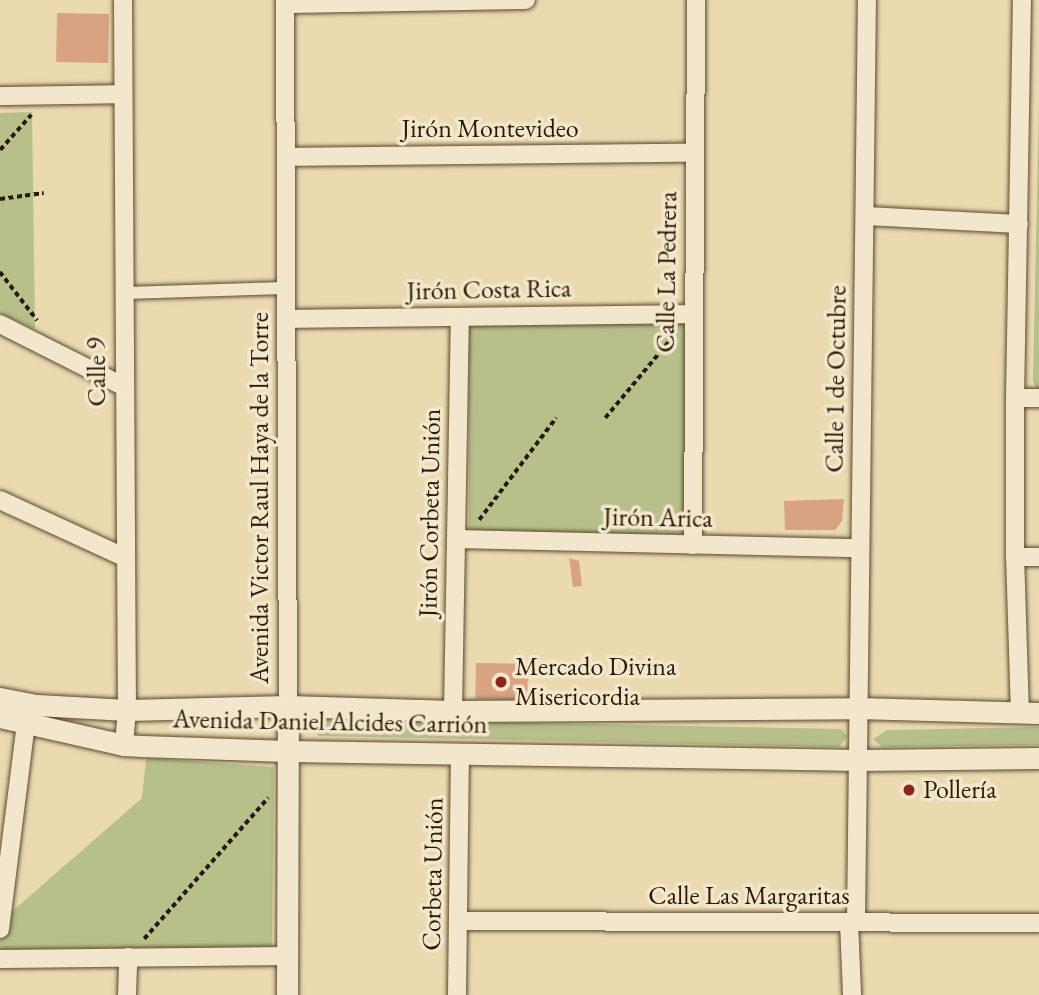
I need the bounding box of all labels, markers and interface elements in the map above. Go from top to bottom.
street label: Jirón Montevideo [401,113,579,145]
street label: Calle La Pedrera [650,191,684,353]
street label: Jirón Costa Rica [406,273,572,307]
street label: Calle 1 de Octubre [819,285,853,473]
street label: Avenida Victor Raul Haya de la Torre [244,312,276,684]
street label: Calle 9 [81,337,113,407]
street label: Jirón Corbeta Unión [413,408,447,618]
street label: Jirón Arica [603,501,713,535]
place label: Mercado Divina Misericordia [515,651,676,712]
marker: Mercado Divina Misericordia [493,674,509,690]
street label: Avenida Daniel Alcides Carrión [172,704,488,740]
place label: Pollería [923,774,997,806]
marker: Pollería [901,782,917,798]
street label: Corbeta Unión [416,797,450,951]
street label: Calle Las Margaritas [648,880,850,912]

